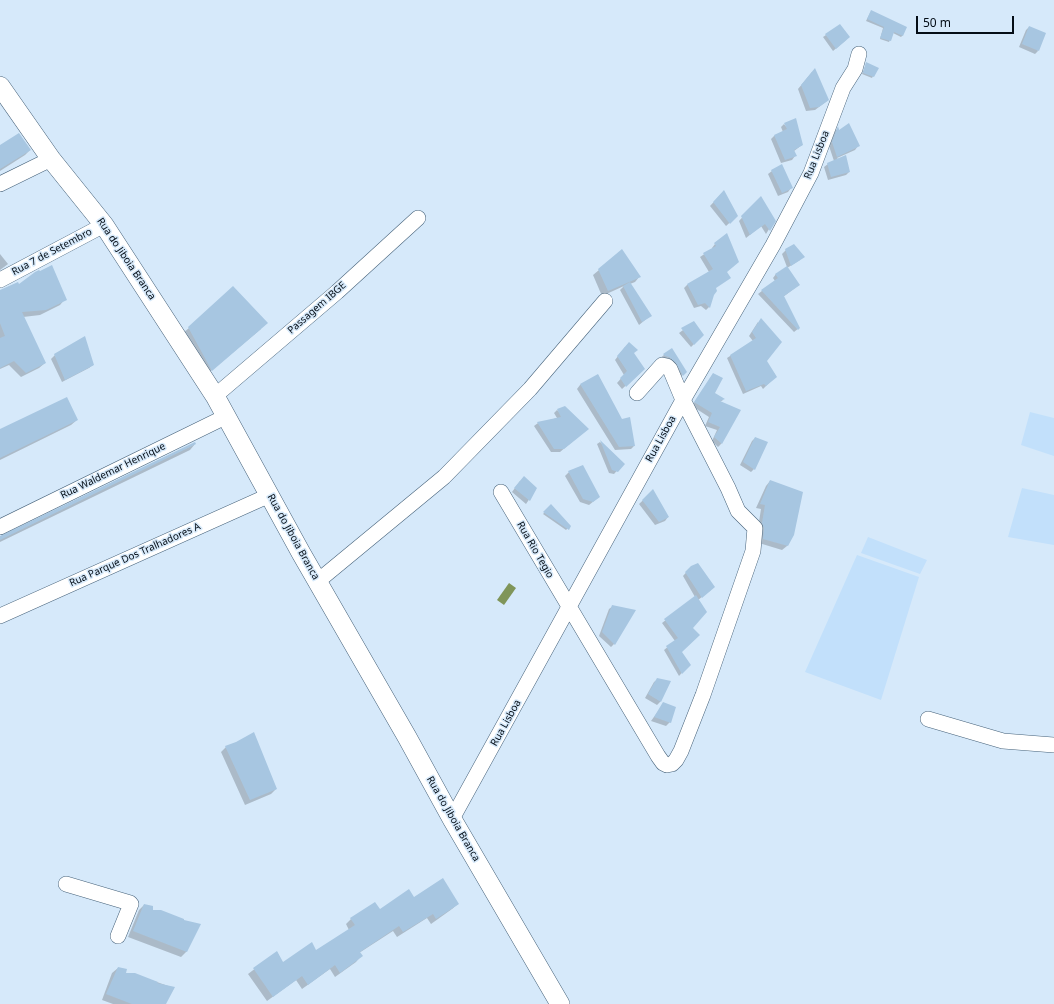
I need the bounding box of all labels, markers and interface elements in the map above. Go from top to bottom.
scale bar [918,8,1016,34]
text: 50 m [923,14,951,31]
street label: Rua Lisboa [802,129,832,181]
street label: Rua do Jiboia Branca [94,216,158,302]
street label: Rua 7 de Setembro [10,226,94,278]
street label: Passagem IBGE [285,279,349,337]
street label: Rua Lisboa [643,414,679,464]
street label: Rua Waldemar Henrique [59,440,167,502]
street label: Rua do Jiboia Branca [264,492,322,582]
street label: Rua Rio Tegio [514,520,556,580]
street label: Rua Parque Dos Tralhadores A [68,521,202,589]
street label: Rua Lisboa [488,698,524,748]
street label: Rua do Jiboia Branca [424,774,482,864]

